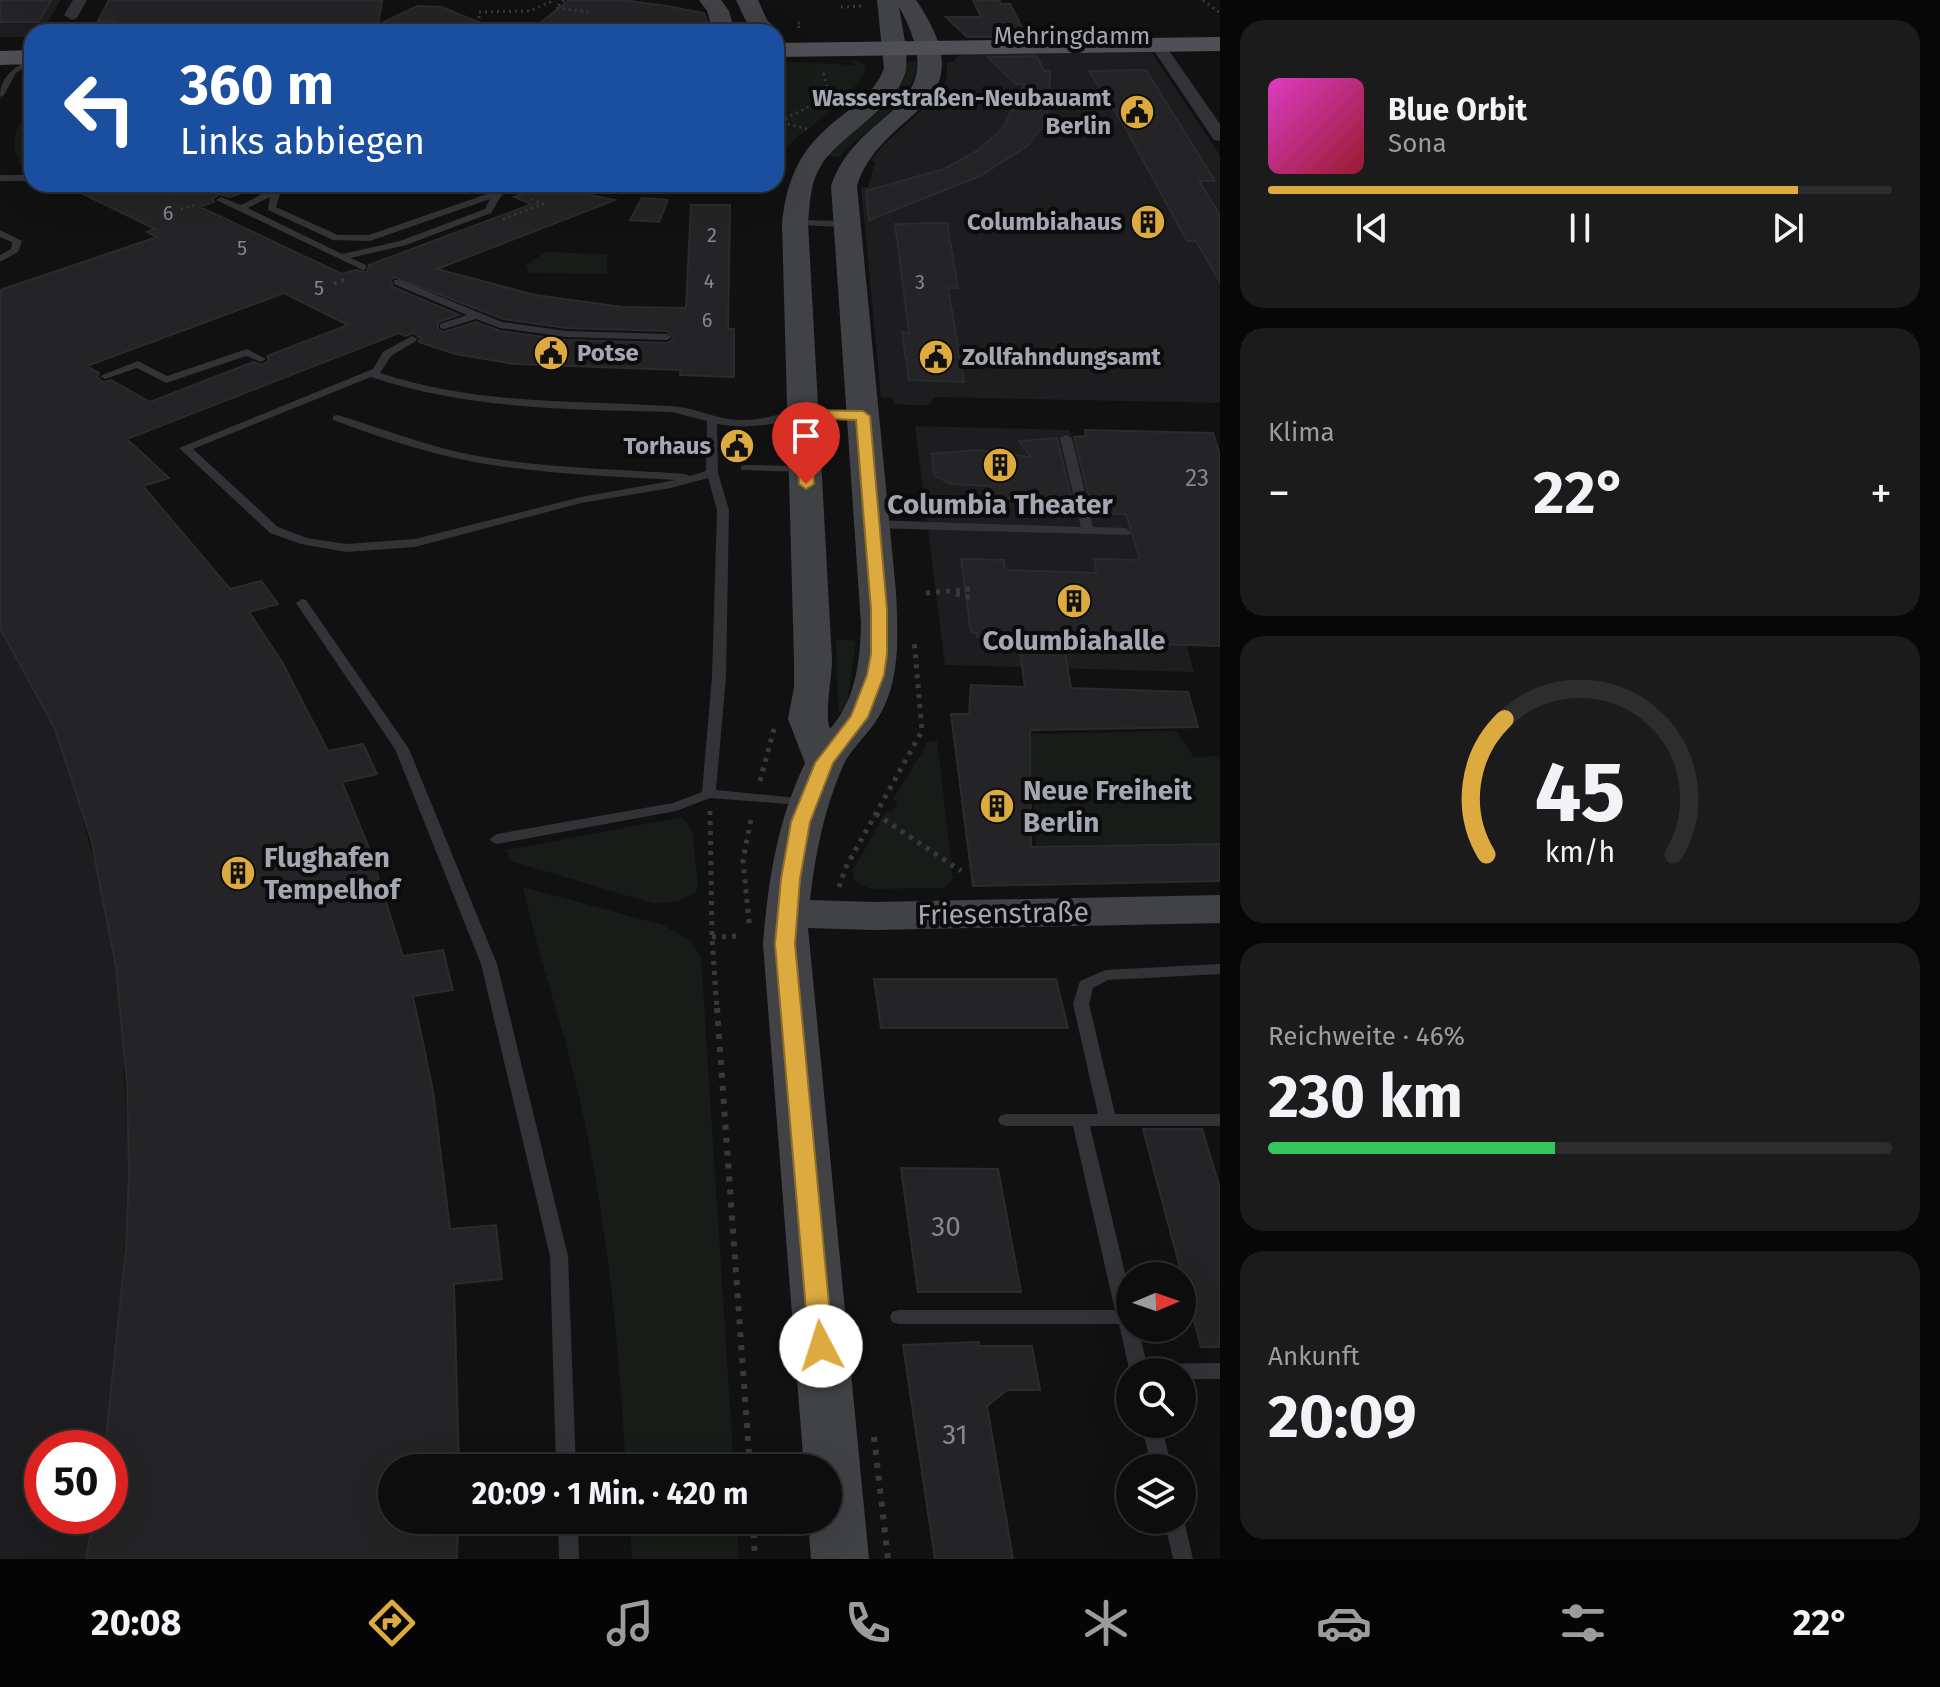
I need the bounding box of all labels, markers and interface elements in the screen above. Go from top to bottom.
street label: Mehringdamm [994,22,1150,50]
text: 360 m [180,52,334,119]
icon: left [48,56,152,160]
place label: Wasserstraßen-Neubauamt Berlin [812,84,1112,140]
text: Blue Orbit [1388,92,1527,128]
public building icon: Wasserstraßen-Neubauamt Berlin [1118,93,1156,131]
text: Links abbiegen [180,120,425,164]
text: Sona [1388,128,1447,159]
house number: 6 [163,201,173,225]
building icon: Columbiahaus [1129,203,1167,241]
icon: previous [1350,206,1394,250]
icon: pause [1558,206,1602,250]
icon: next [1766,206,1810,250]
place label: Columbiahaus [967,208,1122,236]
house number: 2 [707,223,717,247]
house number: 5 [237,236,247,260]
house number: 4 [704,269,715,293]
house number: 3 [915,270,925,294]
house number: 5 [314,276,324,300]
house number: 6 [702,308,712,332]
public building icon: Potse [532,334,570,372]
public building icon: Zollfahndungsamt [917,338,955,376]
place label: Potse [577,339,639,367]
place label: Zollfahndungsamt [962,343,1161,371]
pin [772,402,840,484]
icon: arrive [784,414,828,458]
text: Klima [1268,417,1335,448]
public building icon: Torhaus [718,427,756,465]
place label: Torhaus [623,432,711,460]
building icon: Columbia Theater [981,446,1019,484]
text: 22° [1533,457,1627,529]
house number: 23 [1185,464,1209,492]
text: − [1268,467,1290,520]
text: + [1870,467,1892,520]
place label: Columbia Theater [887,488,1113,521]
building icon: Columbiahalle [1055,582,1093,620]
place label: Columbiahalle [982,624,1166,657]
text: 45 [1535,743,1625,843]
place label: Neue Freiheit Berlin [1023,774,1193,839]
building icon: Neue Freiheit Berlin [978,787,1016,825]
text: km/h [1545,836,1615,871]
place label: Flughafen Tempelhof [264,841,403,906]
building icon: Flughafen Tempelhof [219,854,257,892]
street label: Friesenstraße [917,896,1089,931]
text: Reichweite · 46% [1268,1021,1465,1052]
text: 230 km [1268,1061,1463,1133]
house number: 30 [931,1210,961,1243]
north arrow [1116,1262,1196,1342]
map controls [1116,1262,1196,1534]
position arrow [779,1304,863,1388]
text: Ankunft [1268,1341,1360,1372]
button: search [1116,1358,1196,1438]
text: 20:09 [1268,1381,1417,1453]
house number: 31 [942,1418,968,1451]
speed limit sign: 50 [24,1430,128,1534]
button: layers [1116,1454,1196,1534]
text: 20:09 · 1 Min. · 420 m [472,1476,748,1512]
icon: directions [364,1595,420,1651]
icon: music [602,1595,658,1651]
icon: phone [840,1595,896,1651]
icon: climate [1078,1595,1134,1651]
icon: car [1316,1595,1372,1651]
icon: filters [1555,1595,1611,1651]
text: 20:08 [91,1601,181,1645]
text: 22° [1793,1601,1849,1645]

